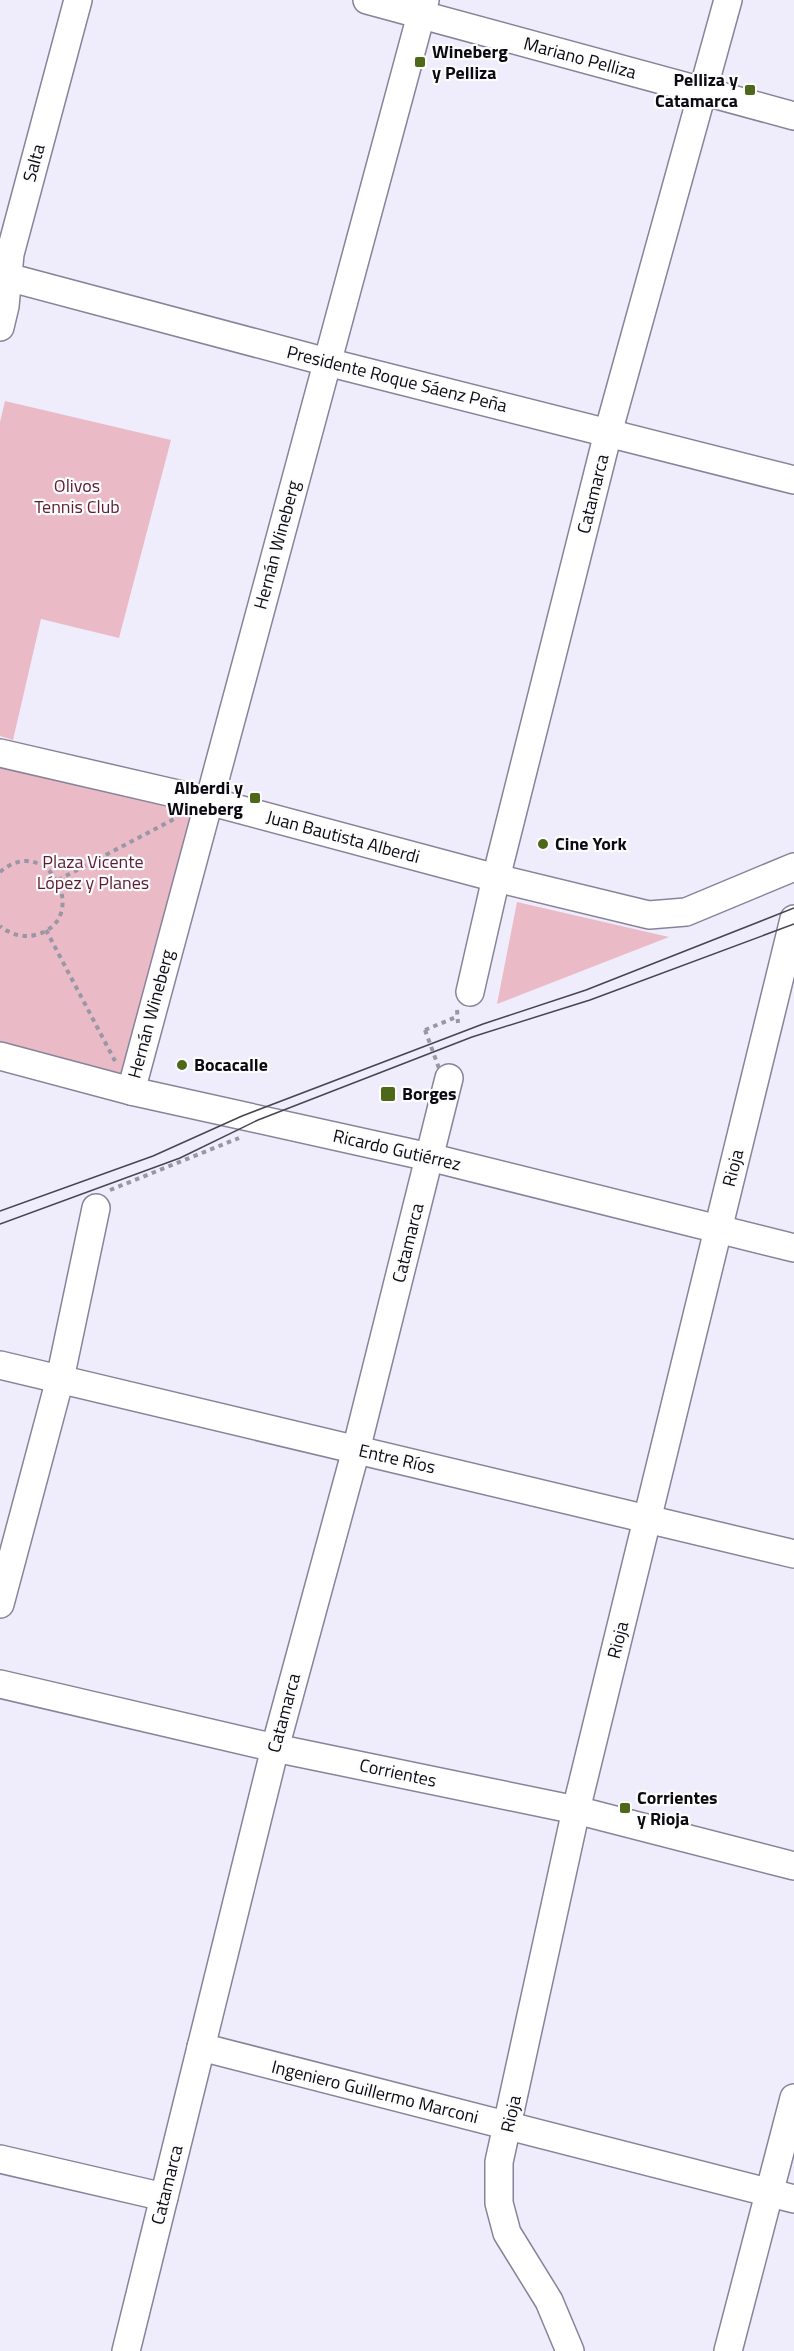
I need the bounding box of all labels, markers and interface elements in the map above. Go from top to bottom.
street label: Mariano Pelliza [521,30,639,86]
place label: Wineberg y Pelliza [432,38,508,86]
marker: Wineberg y Pelliza [413,55,427,69]
place label: Pelliza y Catamarca [655,66,738,114]
marker: Pelliza y Catamarca [743,83,757,97]
street label: Salta [16,141,52,185]
street label: Presidente Roque Sáenz Peña [284,338,510,419]
street label: Catamarca [570,451,615,537]
park label: Olivos Tennis Club [34,472,120,520]
street label: Hernán Wineberg [246,478,307,612]
place label: Alberdi y Wineberg [167,774,243,822]
marker: Alberdi y Wineberg [248,791,262,805]
street label: Juan Bautista Alberdi [263,803,423,870]
place label: Cine York [555,830,628,857]
marker: Cine York [536,837,550,851]
park label: Plaza Vicente López y Planes [37,848,149,896]
street label: Hernán Wineberg [120,947,181,1081]
place label: Bocacalle [194,1051,268,1078]
marker: Bocacalle [175,1058,189,1072]
place label: Borges [402,1080,457,1107]
marker: Borges [379,1085,397,1103]
street label: Ricardo Gutiérrez [331,1122,464,1177]
street label: Rioja [715,1146,750,1189]
street label: Catamarca [385,1200,430,1286]
street label: Entre Ríos [356,1437,438,1480]
street label: Rioja [600,1618,635,1661]
street label: Catamarca [260,1670,307,1756]
street label: Corrientes [357,1751,439,1794]
place label: Corrientes y Rioja [637,1784,718,1832]
marker: Corrientes y Rioja [618,1801,632,1815]
street label: Ingeniero Guillermo Marconi [269,2053,481,2130]
street label: Rioja [493,2093,528,2135]
street label: Catamarca [144,2142,189,2228]

